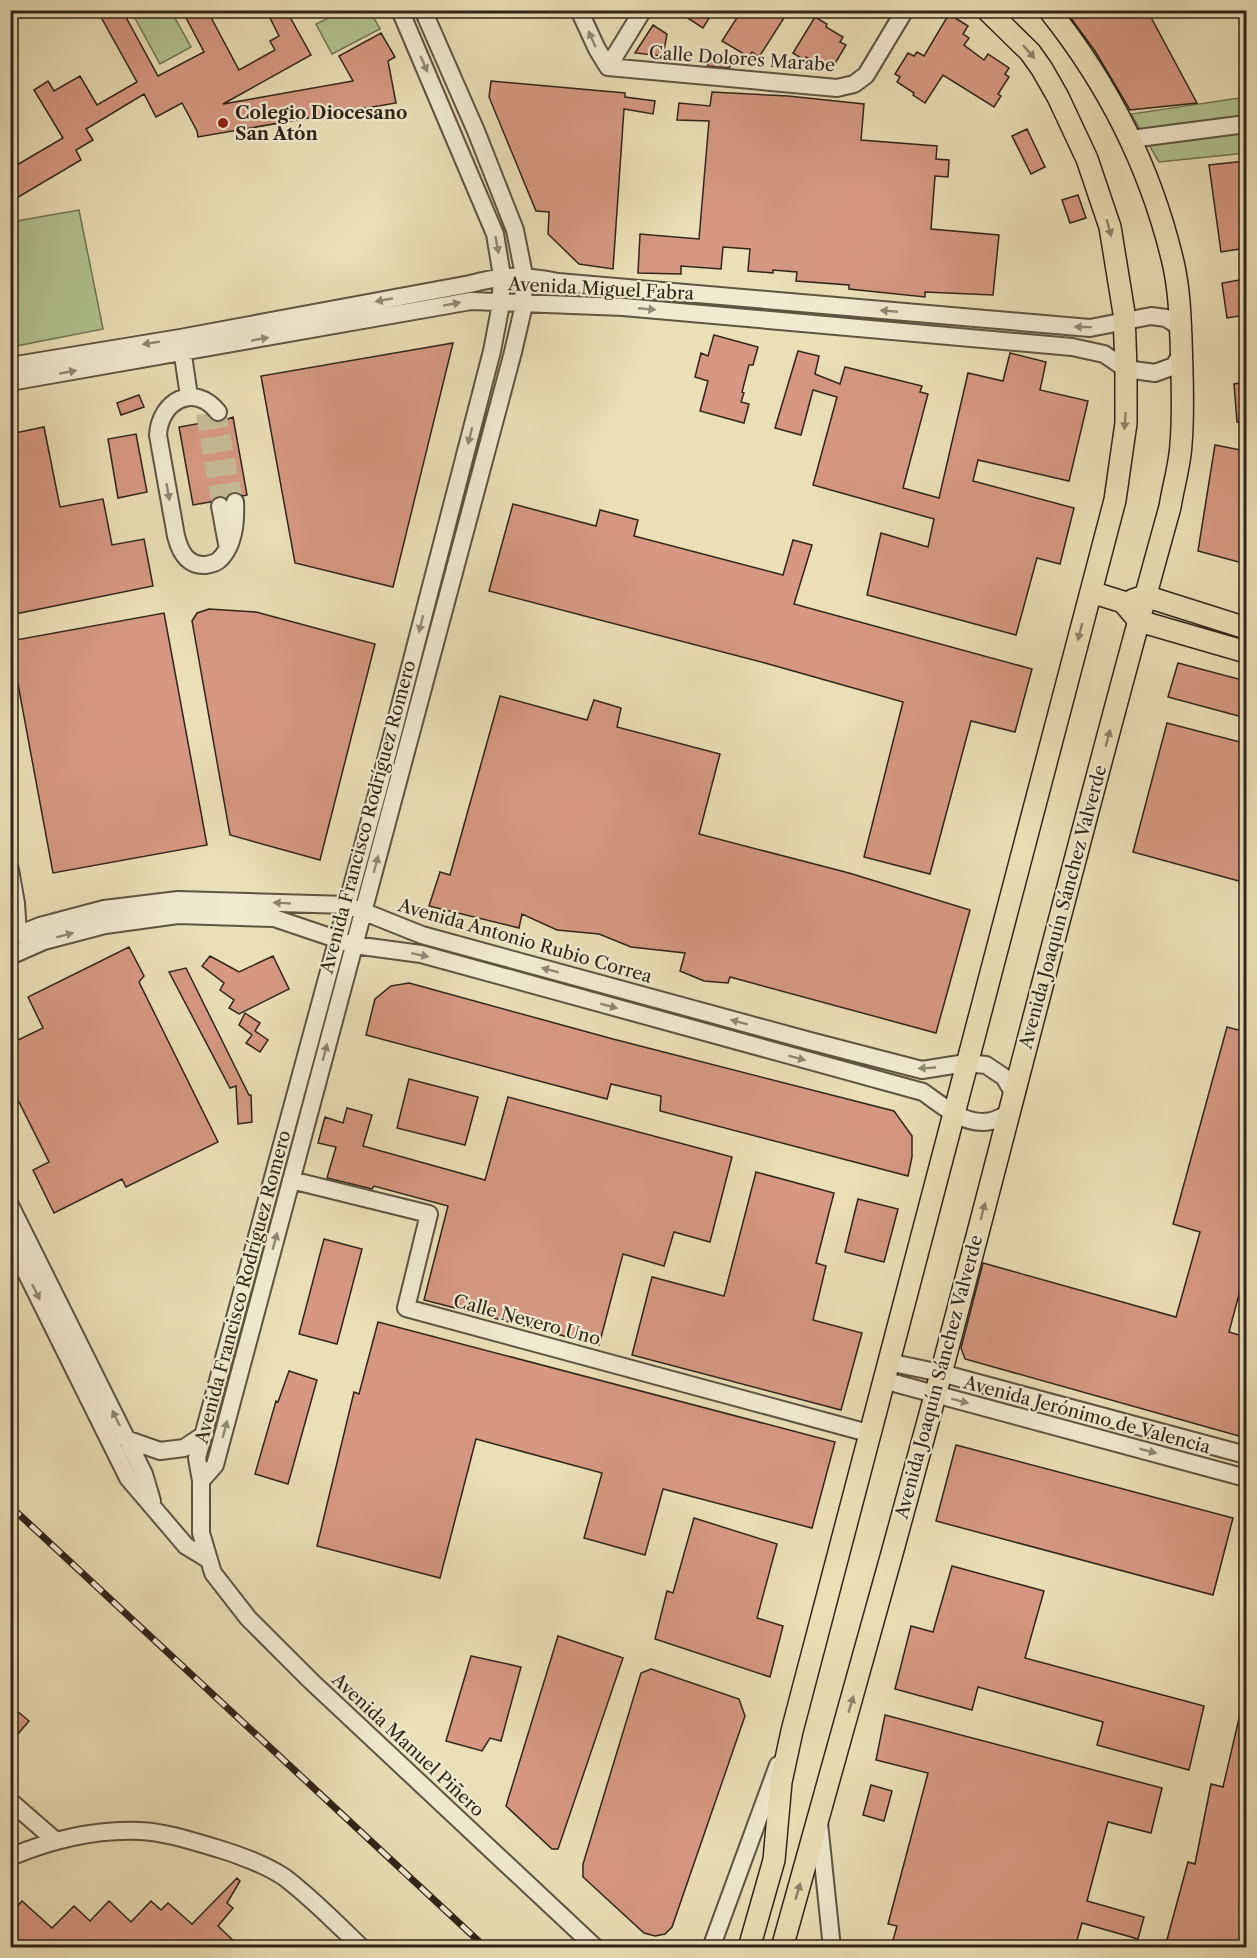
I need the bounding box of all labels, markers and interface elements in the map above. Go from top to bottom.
one-way arrow [588,31,597,48]
street label: Calle Dolores Marabe [648,42,836,76]
one-way arrow [1022,44,1035,59]
one-way arrow [419,56,428,73]
place label: Colegio Diocesano San Atón [235,102,408,145]
marker: Colegio Diocesano San Atón [216,116,230,130]
one-way arrow [1105,219,1114,237]
one-way arrow [492,235,501,254]
street label: Avenida Miguel Fabra [506,273,695,305]
one-way arrow [374,296,393,305]
one-way arrow [443,300,462,309]
one-way arrow [637,304,656,314]
one-way arrow [880,306,899,316]
one-way arrow [1074,322,1093,332]
one-way arrow [251,334,270,343]
one-way arrow [141,338,160,347]
one-way arrow [59,367,78,376]
one-way arrow [1121,412,1130,431]
one-way arrow [464,426,474,445]
one-way arrow [164,483,173,502]
one-way arrow [416,616,425,634]
one-way arrow [1075,623,1084,641]
street label: Avenida Francisco Rodríguez Romero [315,658,420,977]
one-way arrow [1104,729,1113,747]
street label: Avenida Joaquín Sánchez Valverde [1014,763,1112,1052]
one-way arrow [372,855,381,873]
street label: Avenida Antonio Rubio Correa [395,894,655,988]
one-way arrow [272,898,291,907]
one-way arrow [56,930,74,940]
one-way arrow [411,951,430,960]
one-way arrow [541,965,559,974]
one-way arrow [600,1002,618,1011]
one-way arrow [729,1016,748,1026]
one-way arrow [321,1043,331,1062]
one-way arrow [788,1053,806,1063]
one-way arrow [918,1063,937,1072]
street label: Avenida Francisco Rodríguez Romero [190,1128,295,1447]
one-way arrow [979,1202,988,1220]
one-way arrow [271,1232,280,1250]
street label: Avenida Joaquín Sánchez Valverde [890,1233,988,1522]
one-way arrow [32,1284,41,1301]
street label: Calle Nevero Uno [451,1290,603,1350]
street label: Avenida Jerónimo de Valencia [960,1371,1213,1459]
one-way arrow [951,1396,969,1406]
one-way arrow [111,1409,120,1426]
one-way arrow [220,1420,230,1438]
one-way arrow [1139,1447,1157,1456]
street label: Avenida Manuel Piñero [327,1668,489,1821]
one-way arrow [847,1695,856,1713]
one-way arrow [794,1882,803,1900]

